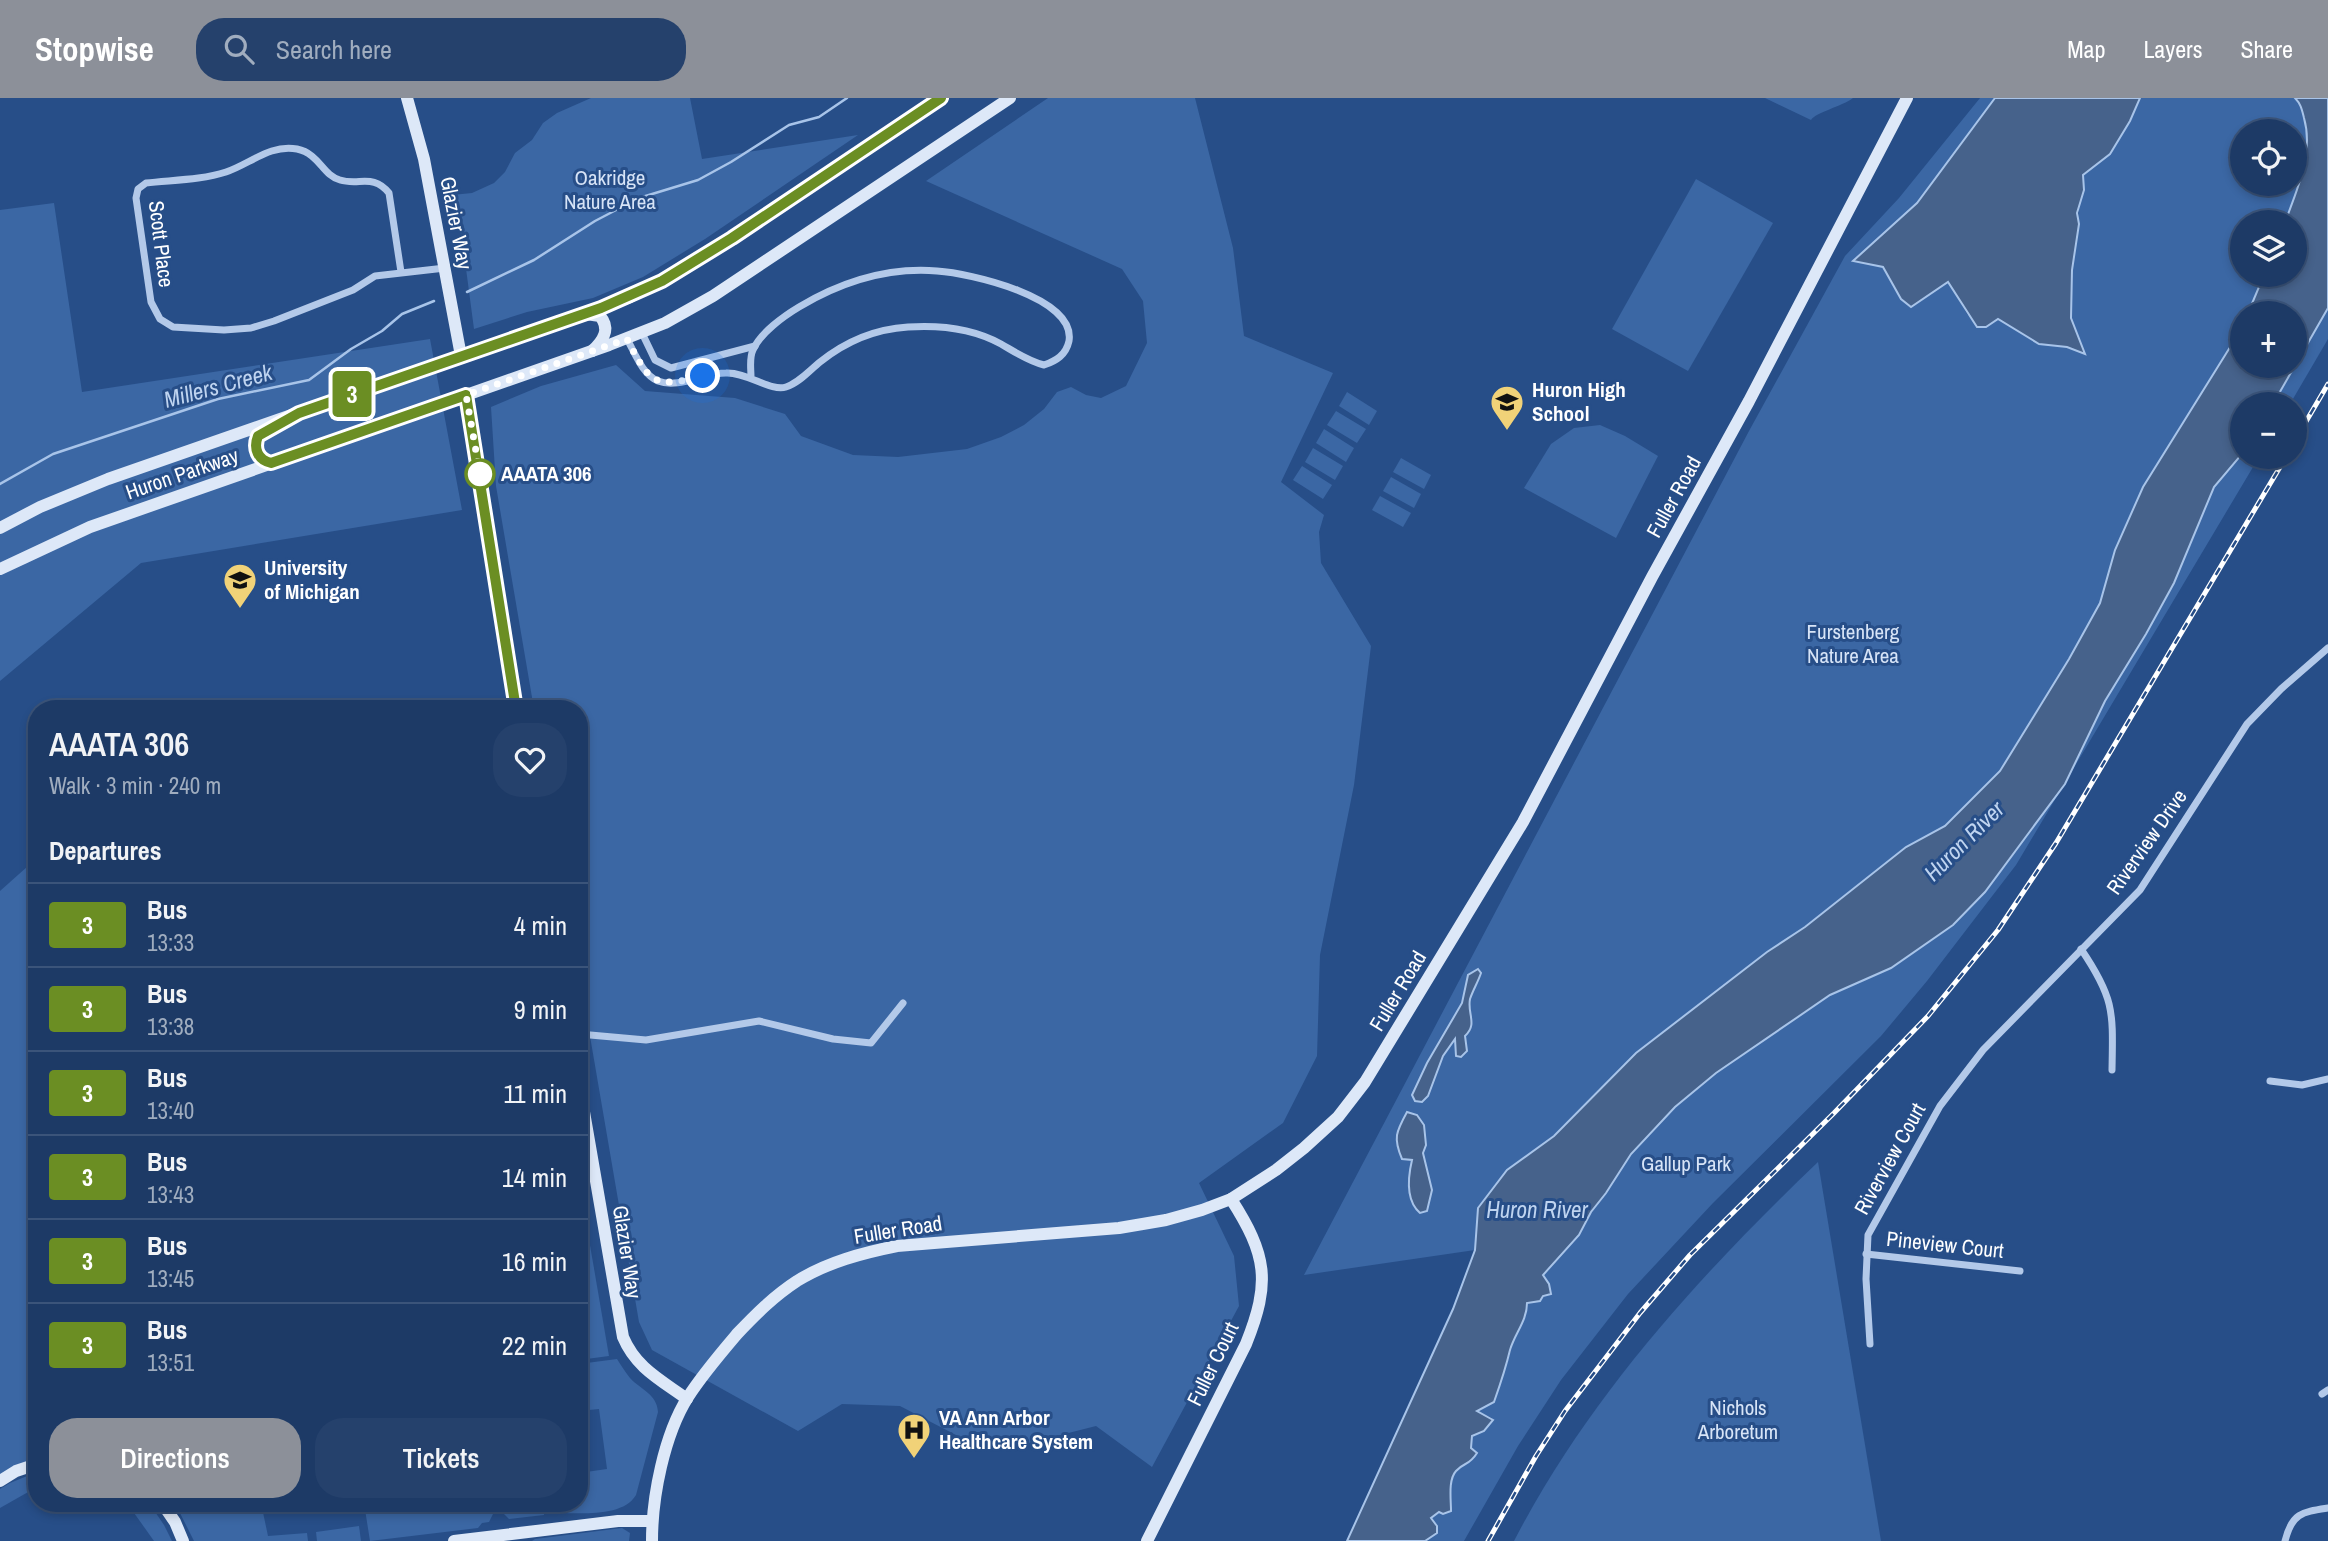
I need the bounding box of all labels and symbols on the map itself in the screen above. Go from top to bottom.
park label: Oakridge Nature Area [564,163,656,216]
street label: Glazier Way [433,174,480,272]
street label: Scott Place [142,199,181,289]
water label: Millers Creek [160,356,277,415]
your location [685,358,720,393]
line badge: 3 [329,371,375,417]
place label: Huron High School [1532,375,1626,428]
school or university icon: Huron High School [1488,383,1526,432]
street label: Huron Parkway [121,441,243,506]
street label: Fuller Road [1639,451,1708,543]
marker: AAATA 306 [465,459,495,489]
place label: AAATA 306 [501,459,592,488]
place label: University of Michigan [264,553,360,606]
school or university icon: University of Michigan [221,561,259,610]
park label: Furstenberg Nature Area [1807,617,1900,670]
street label: Riverview Drive [2100,783,2194,900]
water label: Huron River [1917,793,2011,888]
street label: Fuller Road [1362,945,1433,1036]
street label: Riverview Court [1847,1098,1932,1220]
park label: Gallup Park [1641,1149,1731,1178]
water label: Huron River [1486,1194,1589,1225]
street label: Glazier Way [606,1203,649,1301]
street label: Fuller Road [852,1208,944,1251]
street label: Pineview Court [1885,1224,2005,1265]
street label: Fuller Court [1180,1317,1245,1411]
park label: Nichols Arboretum [1697,1393,1778,1446]
place label: VA Ann Arbor Healthcare System [939,1403,1093,1456]
hospital icon: VA Ann Arbor Healthcare System [895,1411,933,1460]

